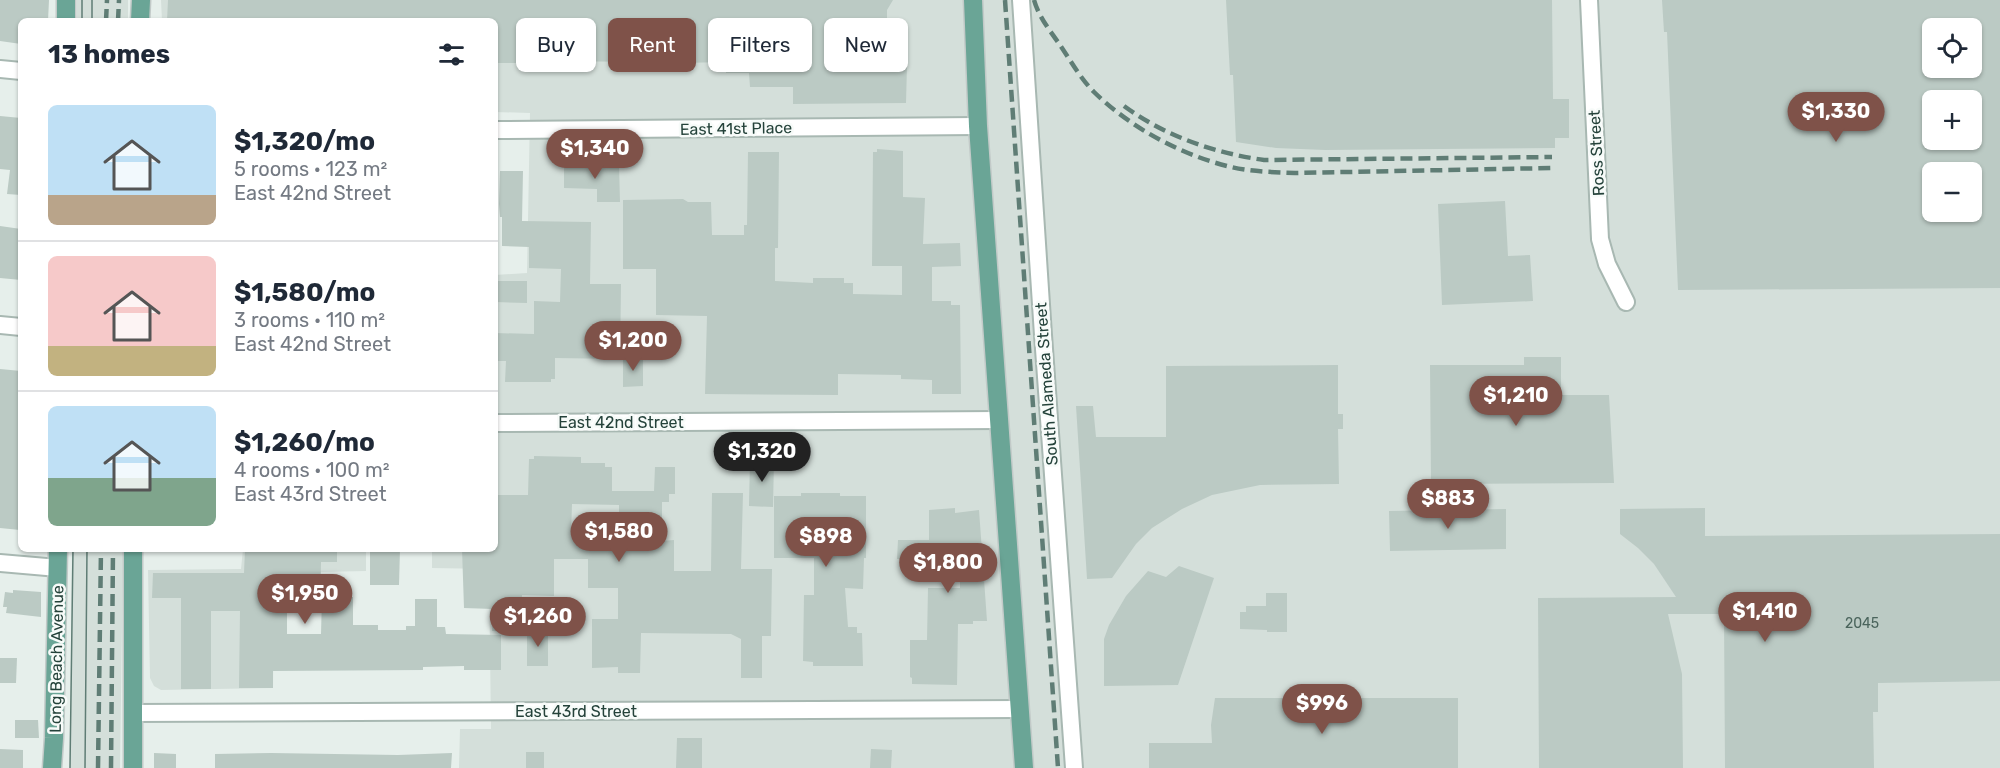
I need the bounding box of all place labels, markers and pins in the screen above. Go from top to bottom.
pin: $1,330 [1787,92,1885,143]
pin: $1,340 [546,129,644,180]
pin: $1,200 [584,321,682,372]
pin: $1,210 [1467,376,1565,427]
pin: $1,320 [713,432,811,483]
pin: $883 [1412,479,1484,530]
pin: $1,580 [570,512,668,563]
pin: $898 [790,517,862,568]
pin: $1,800 [899,543,997,594]
pin: $1,950 [256,574,354,625]
pin: $1,410 [1716,592,1814,643]
pin: $1,260 [489,597,587,648]
pin: $996 [1286,684,1358,735]

